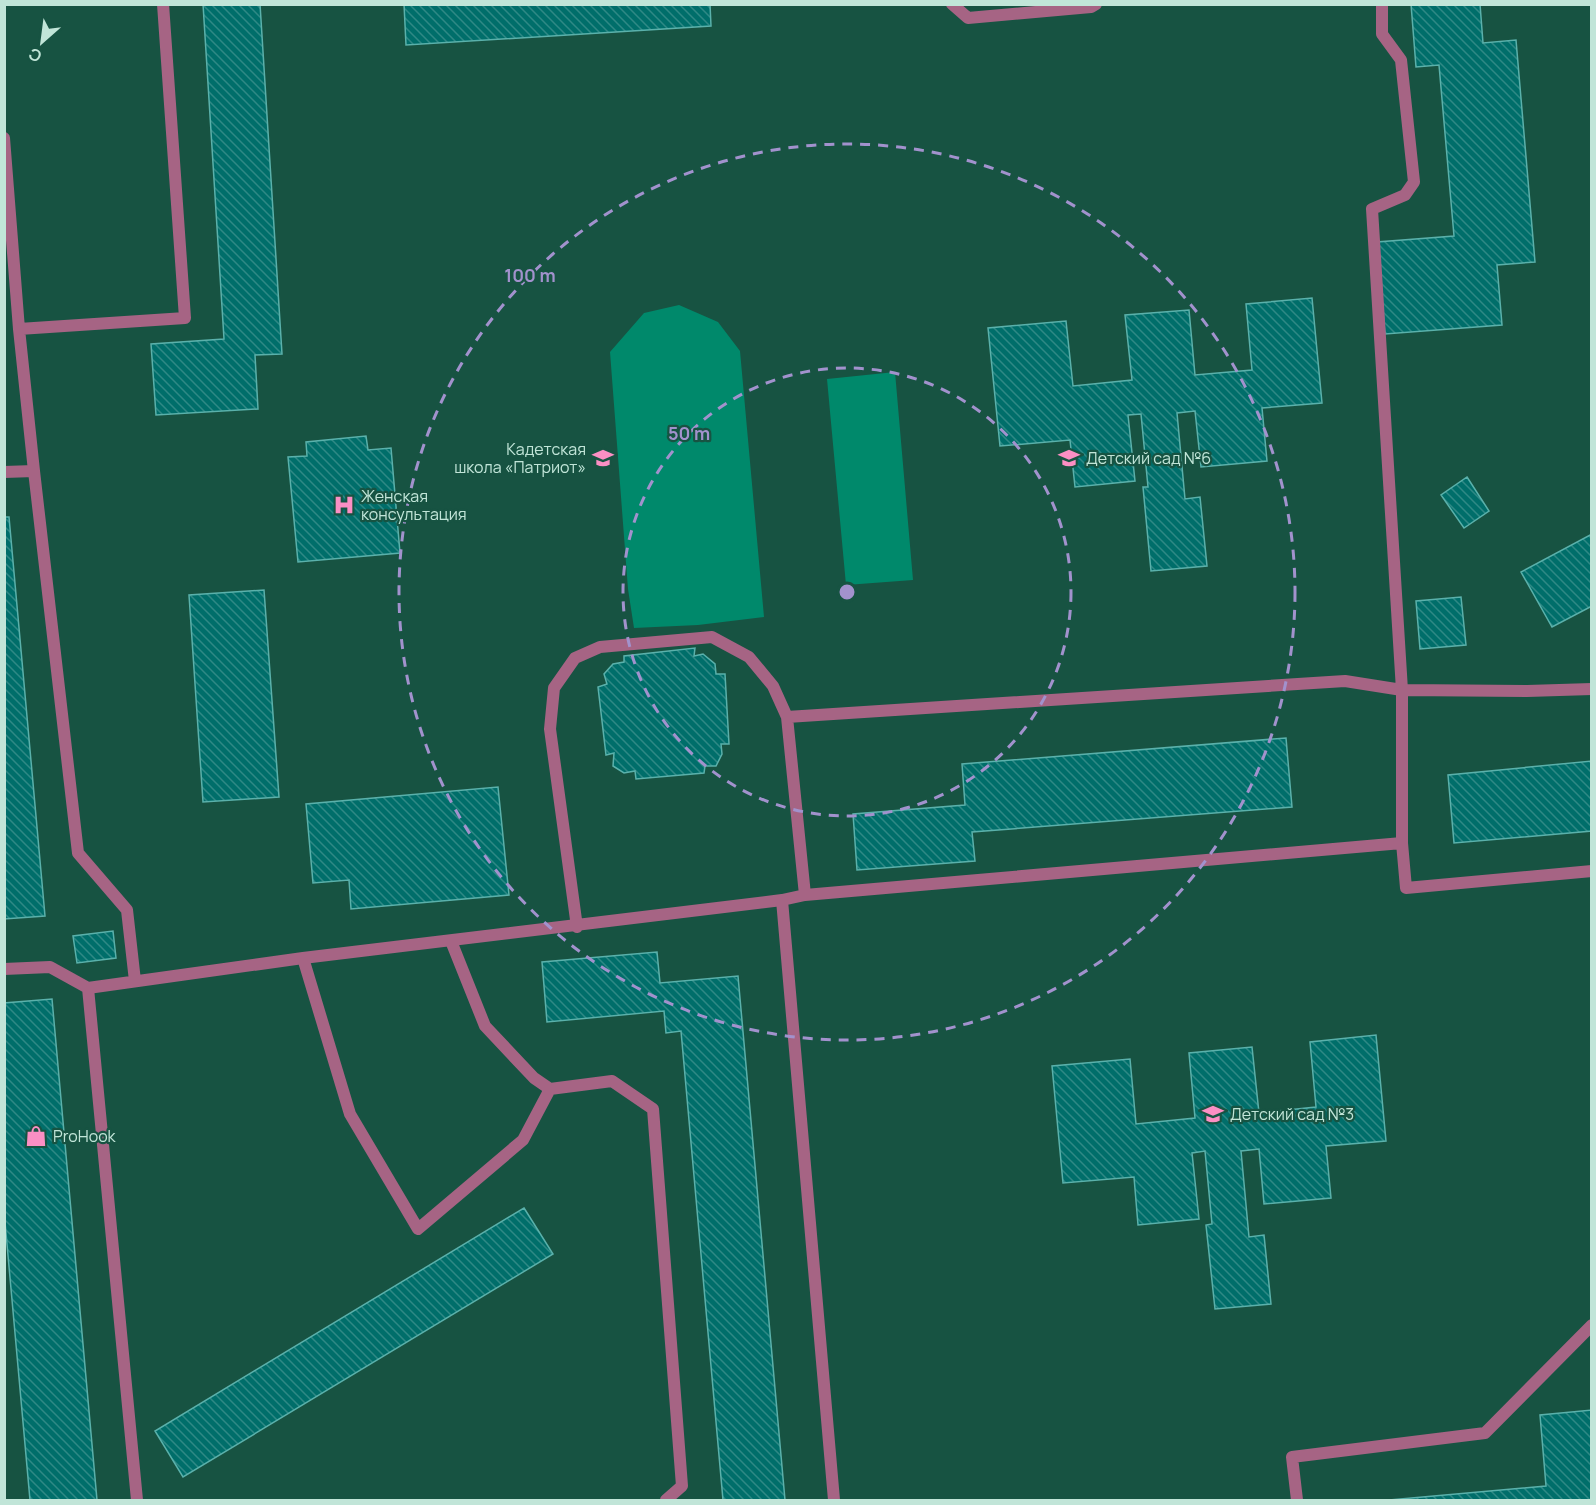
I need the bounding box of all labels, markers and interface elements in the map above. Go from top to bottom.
north arrow [12,12,72,72]
text: С [24,43,45,68]
text: 100 m [504,263,556,287]
text: 50 m [668,421,710,445]
place label: Кадетская школа «Патриот» [454,438,586,478]
school or university icon: Кадетская школа «Патриот» [591,446,615,470]
school or university icon: Детский сад №6 [1057,446,1081,470]
place label: Детский сад №6 [1086,447,1211,469]
place label: Женская консультация [361,485,467,525]
hospital icon: Женская консультация [332,493,356,517]
centre of rings [837,582,857,602]
school or university icon: Детский сад №3 [1201,1102,1225,1126]
place label: Детский сад №3 [1230,1103,1354,1125]
shop icon: ProHook [24,1124,48,1148]
place label: ProHook [53,1125,117,1147]

